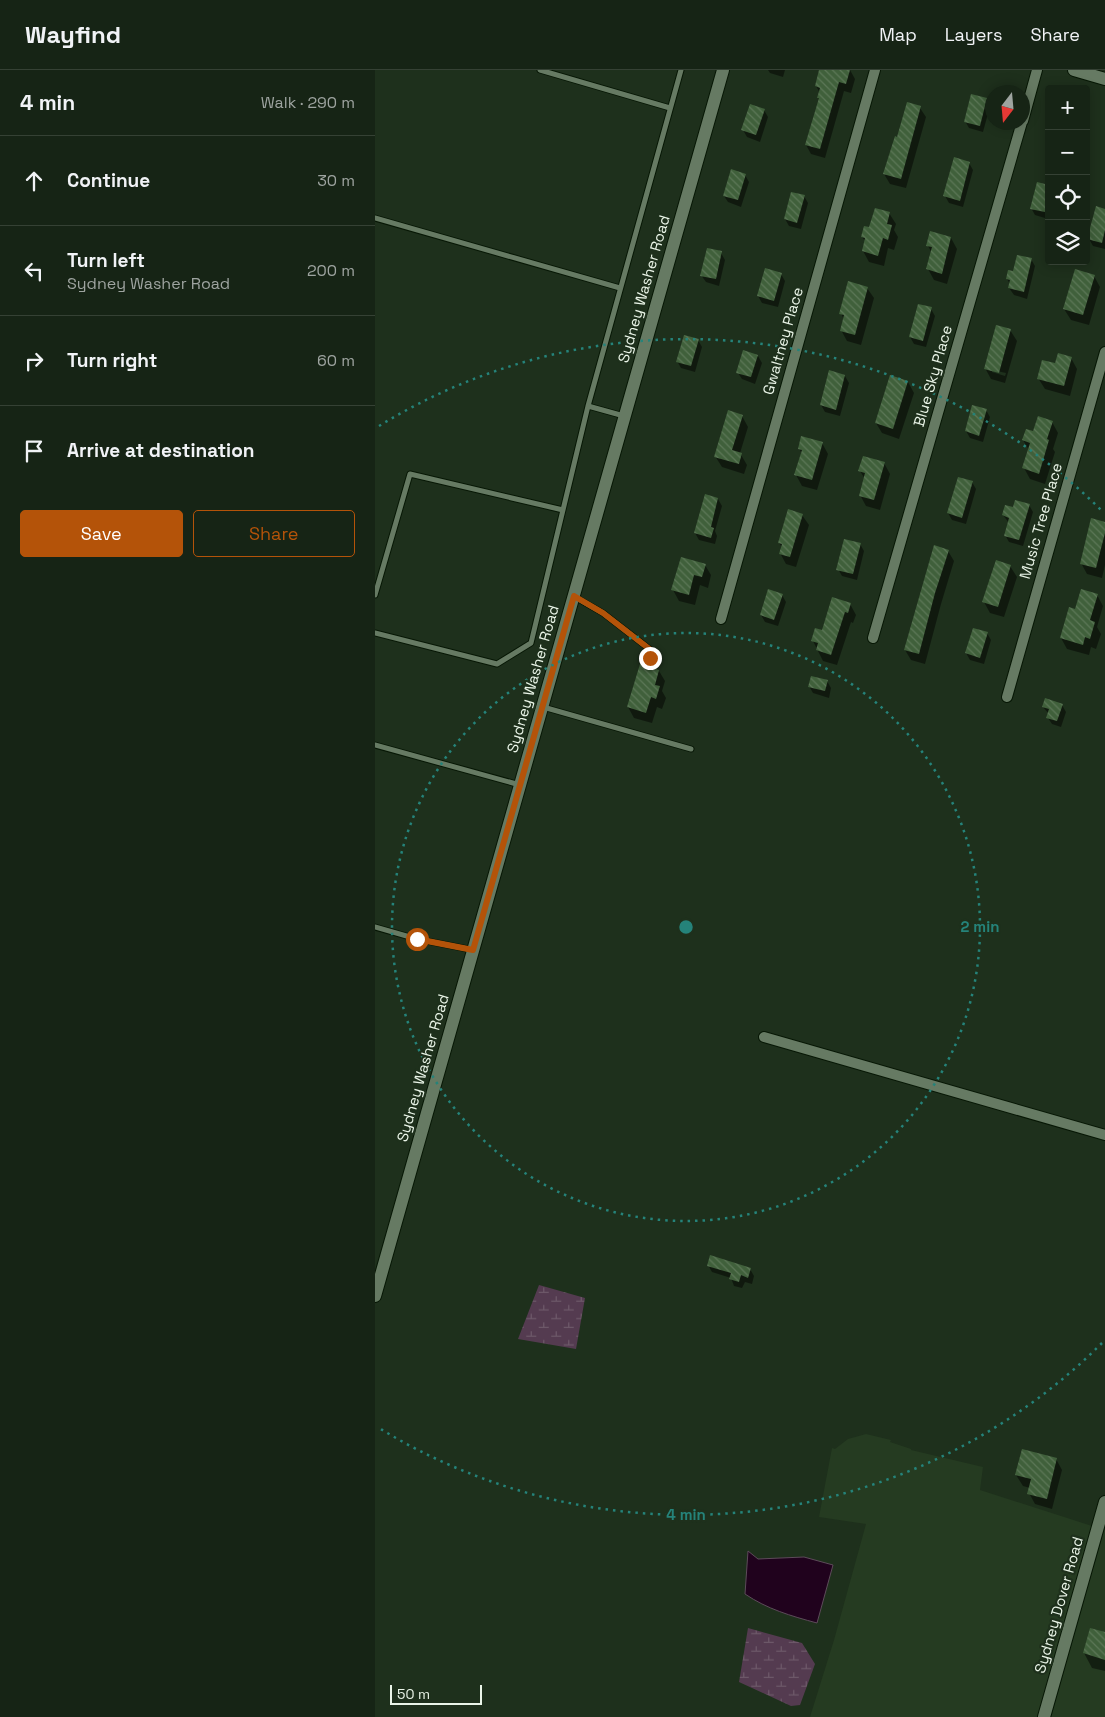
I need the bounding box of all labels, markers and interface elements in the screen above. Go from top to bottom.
text: Wayfind [25,19,121,50]
text: Map [879,23,917,46]
text: Layers [945,23,1002,46]
text: Share [1030,23,1080,46]
north arrow [985,85,1030,130]
map controls [1045,85,1090,265]
button: + [1045,85,1090,130]
text: 4 min [20,89,75,116]
text: Walk · 290 m [261,92,355,113]
button: − [1045,130,1090,175]
icon: ahead [20,167,48,195]
text: Continue [67,168,150,193]
text: 30 m [317,170,355,191]
button: locate [1045,175,1090,220]
street label: Sydney Washer Road [613,213,674,365]
button: layers [1045,220,1090,265]
text: Turn left [67,248,145,273]
icon: left [20,257,48,285]
text: 200 m [307,260,355,281]
text: Sydney Washer Road [67,273,230,294]
street label: Gwaltney Place [758,285,807,397]
street label: Blue Sky Place [909,323,956,429]
icon: right [20,347,48,375]
text: Turn right [67,348,157,373]
text: 60 m [317,350,355,371]
icon: arrive [20,437,48,465]
text: Arrive at destination [67,438,255,463]
street label: Music Tree Place [1015,461,1066,581]
button: Save [20,510,183,557]
button: Share [193,510,355,557]
street label: Sydney Washer Road [502,603,563,755]
route end [639,647,662,670]
text: 2 min [961,917,999,936]
centre of rings [677,918,695,936]
route start [406,928,429,951]
street label: Sydney Washer Road [392,992,453,1144]
text: 4 min [666,1505,706,1524]
street label: Sydney Dover Road [1030,1534,1087,1675]
scale bar [390,1682,483,1705]
text: 50 m [397,1685,430,1703]

